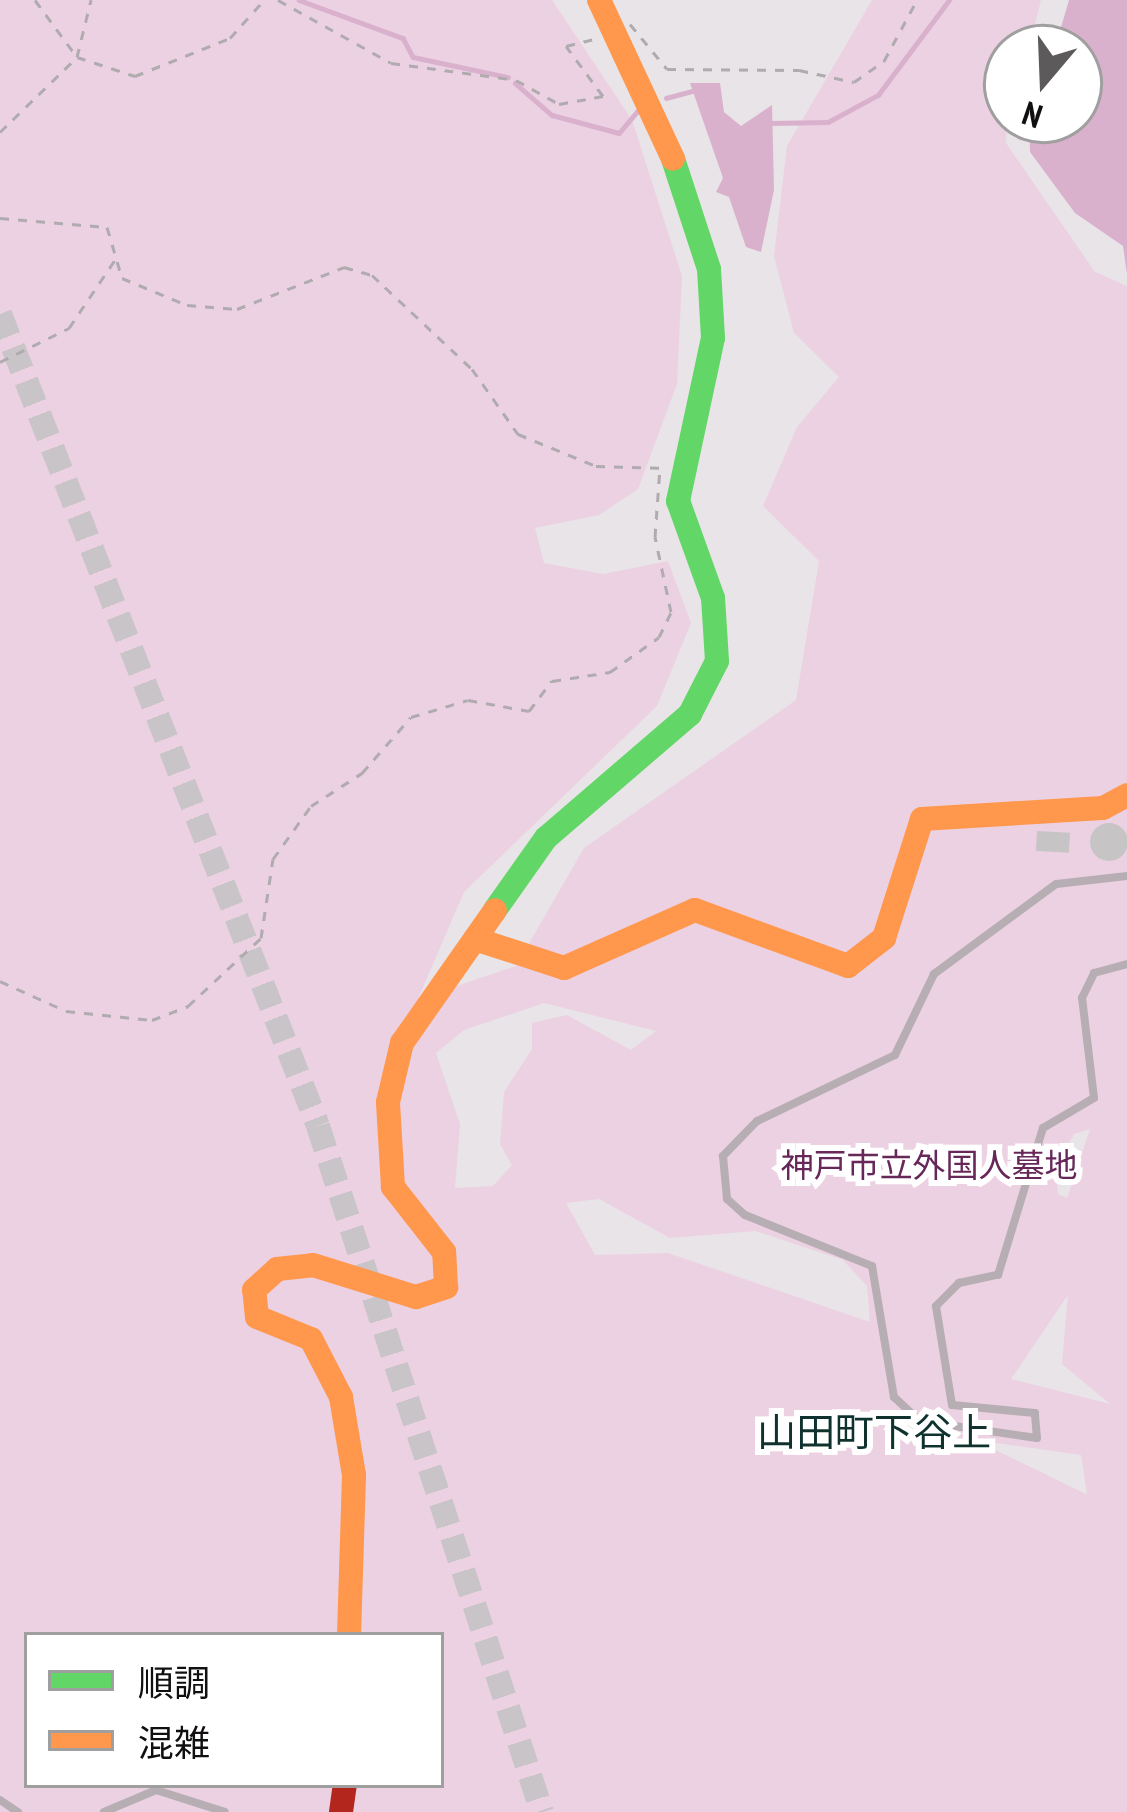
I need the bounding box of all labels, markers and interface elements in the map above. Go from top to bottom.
north arrow [983,24,1103,144]
text: N [1017,92,1048,139]
park label: 神戸市立外国人墓地 [781,1145,1077,1185]
district label: 山田町下谷上 [757,1409,991,1455]
legend [24,1632,444,1788]
text: 順調 [138,1659,210,1706]
text: 混雑 [138,1719,210,1766]

